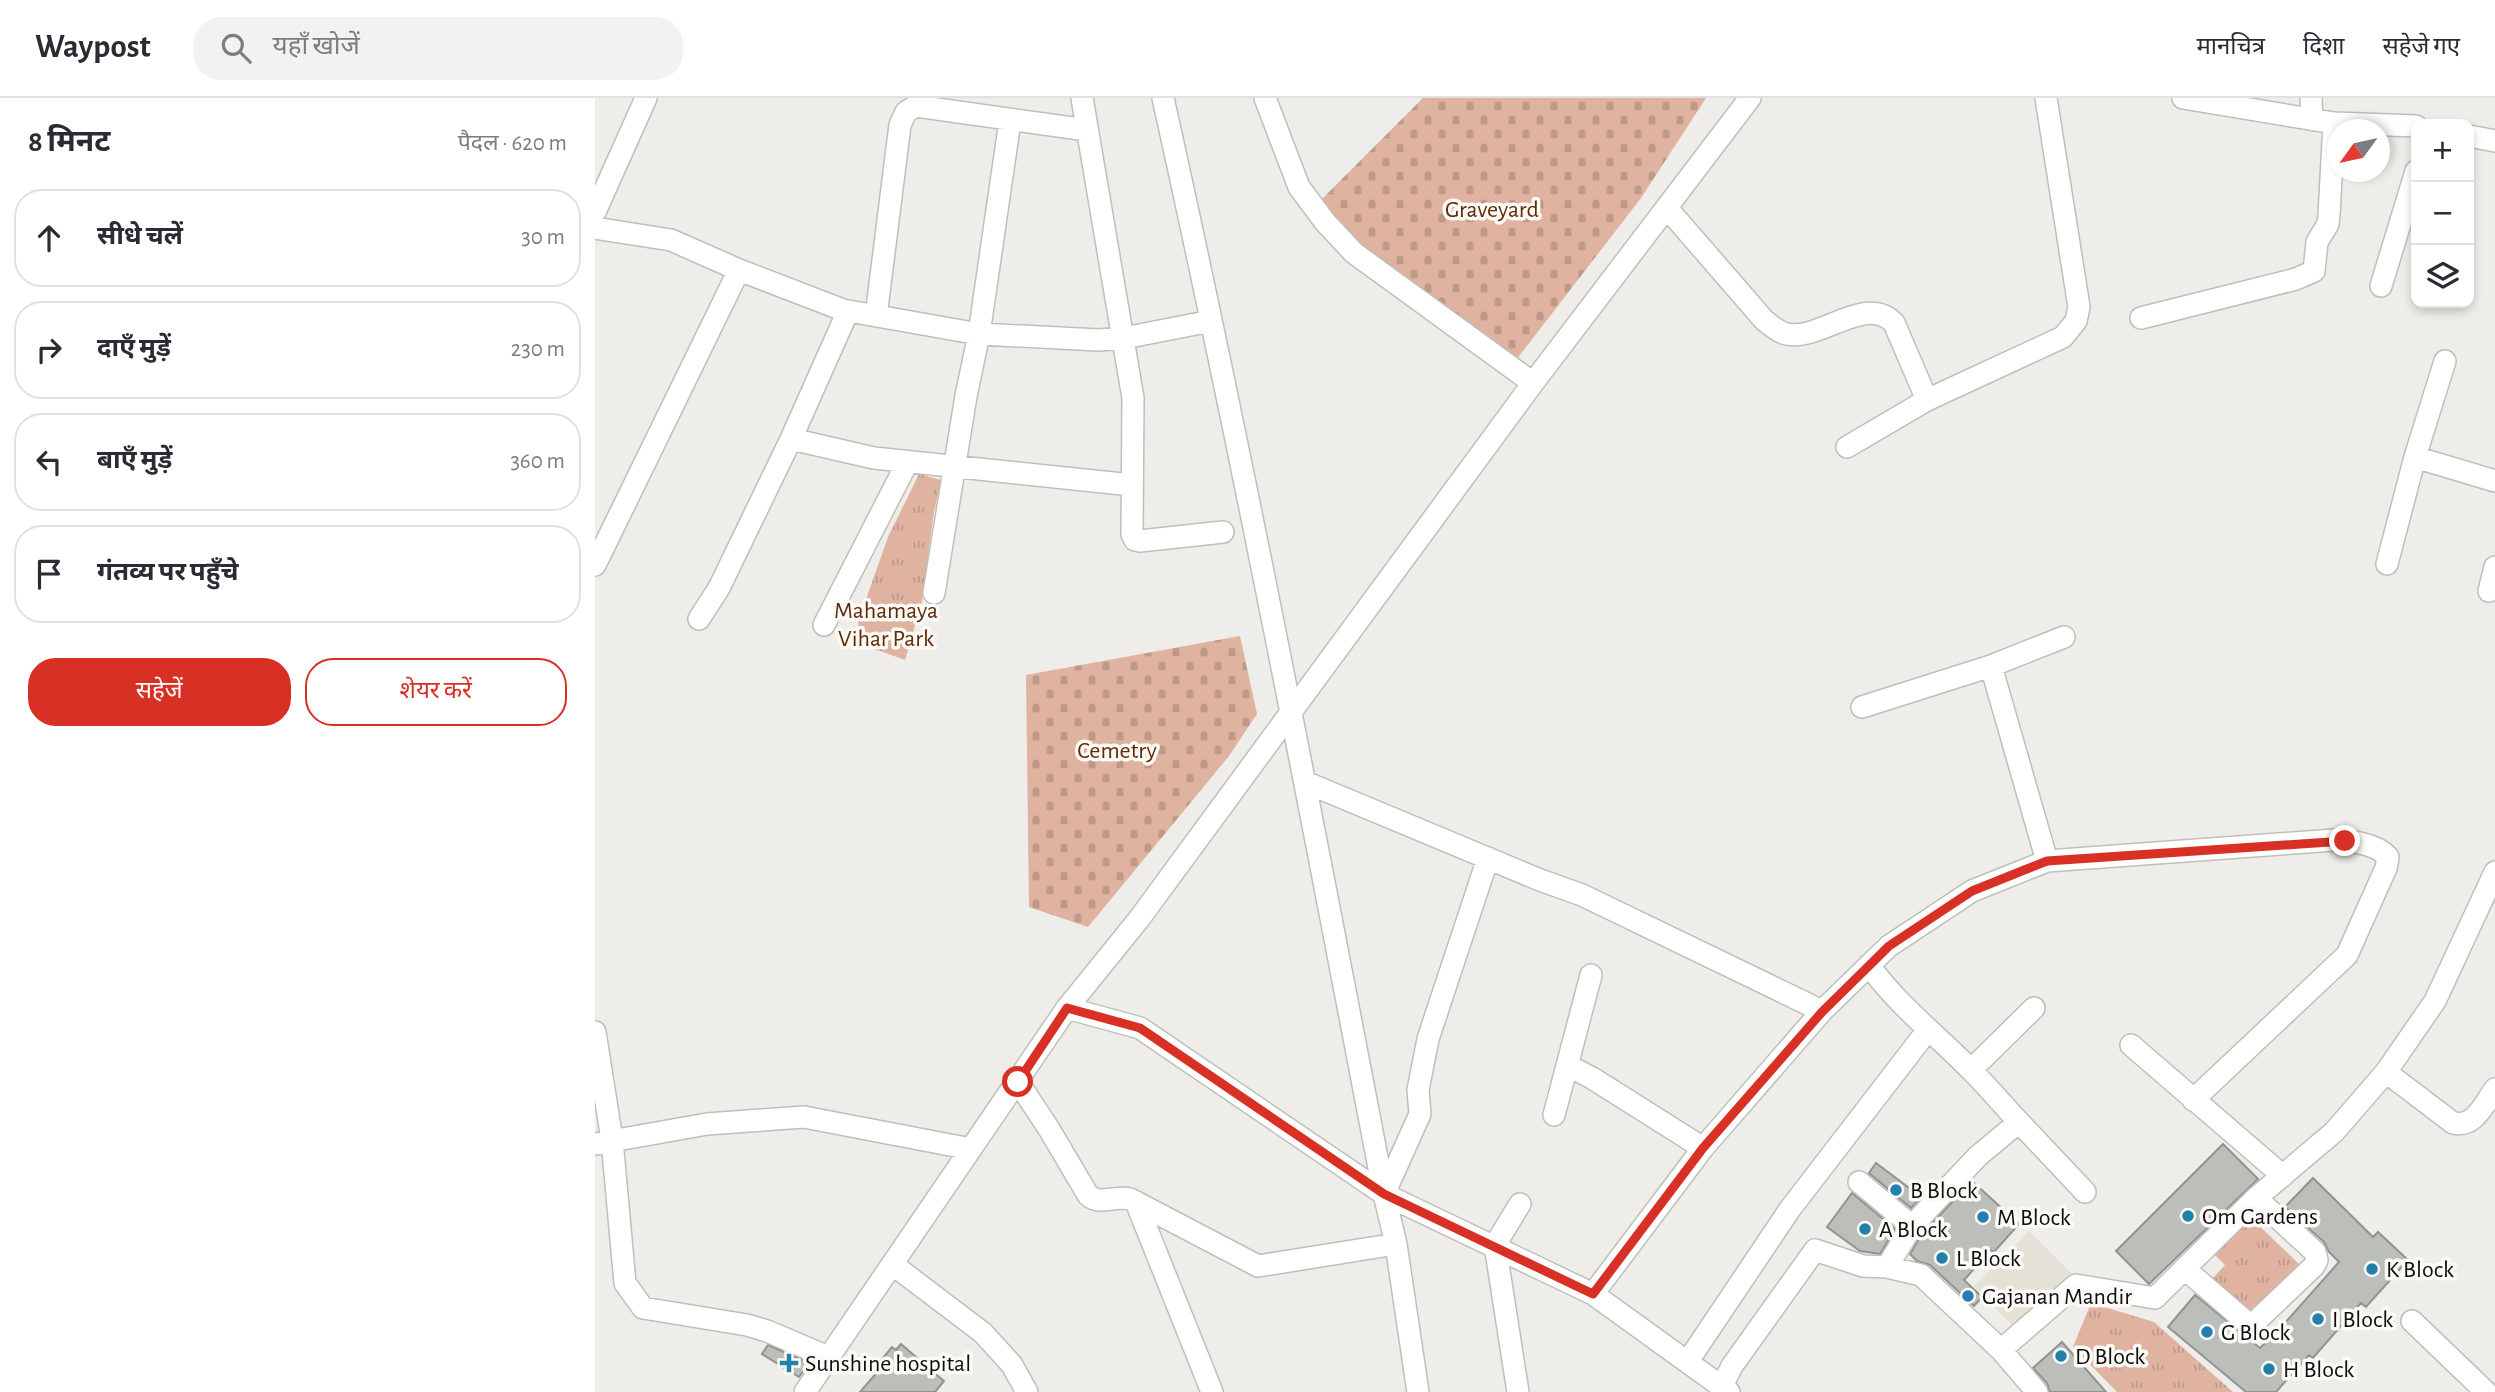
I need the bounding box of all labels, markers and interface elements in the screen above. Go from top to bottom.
search box [193,17,683,80]
icon: search [217,29,255,67]
text: Waypost [35,31,151,64]
text: यहाँ खोजें [273,33,360,59]
text: मानचित्र [2196,35,2265,59]
text: दिशा [2303,35,2344,59]
text: सहेजे गए [2382,35,2460,59]
north arrow [2327,119,2390,182]
map controls [2411,119,2474,308]
button: + [2411,119,2474,182]
text: 8 मिनट [28,127,110,157]
text: पैदल · 620 m [458,132,567,155]
button: − [2411,182,2474,245]
park label: Graveyard [1445,198,1539,222]
icon: ahead [30,219,68,257]
text: सीधे चलें [97,223,183,249]
text: 30 m [521,226,565,249]
button: layers [2411,245,2474,308]
icon: right [30,331,68,369]
text: दाएँ मुड़ें [97,335,171,361]
text: 230 m [511,338,565,361]
icon: left [30,443,68,481]
text: बाएँ मुड़ें [97,447,172,473]
text: 360 m [510,450,565,473]
icon: arrive [30,555,68,593]
text: गंतव्य पर पहुँचे [97,559,239,585]
park label: Mahamaya Vihar Park [834,599,938,651]
button: सहेजें [28,658,291,726]
button: शेयर करें [305,658,567,726]
park label: Cemetry [1077,739,1157,763]
route end [2329,825,2360,856]
route start [1002,1066,1033,1097]
place label: B Block [1910,1179,1978,1203]
marker: B Block [1888,1182,1904,1198]
place label: Om Gardens [2202,1205,2318,1229]
place label: M Block [1997,1206,2071,1230]
marker: Om Gardens [2180,1208,2196,1224]
marker: M Block [1975,1209,1991,1225]
place label: A Block [1879,1218,1948,1242]
marker: A Block [1857,1221,1873,1237]
place label: L Block [1956,1247,2021,1271]
marker: L Block [1934,1250,1950,1266]
place label: K Block [2386,1258,2454,1282]
marker: K Block [2364,1261,2380,1277]
place label: Gajanan Mandir [1982,1285,2132,1309]
marker: Gajanan Mandir [1960,1288,1976,1304]
place label: I Block [2332,1308,2393,1332]
marker: I Block [2310,1311,2326,1327]
place label: G Block [2221,1321,2290,1345]
marker: G Block [2199,1324,2215,1340]
place label: D Block [2075,1345,2145,1369]
marker: D Block [2053,1348,2069,1364]
place label: Sunshine hospital [805,1352,971,1376]
marker: Sunshine hospital [779,1353,799,1373]
place label: H Block [2283,1358,2354,1382]
marker: H Block [2261,1361,2277,1377]

